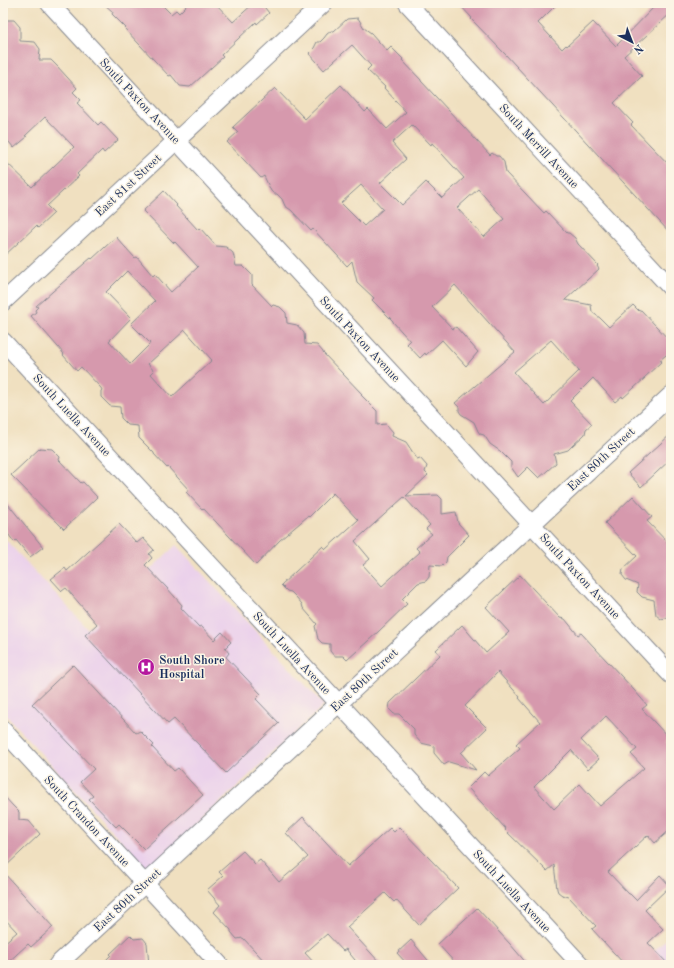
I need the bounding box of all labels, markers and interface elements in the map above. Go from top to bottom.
north arrow [612,22,652,62]
text: N [630,41,644,56]
street label: South Paxton Avenue [97,57,182,147]
street label: South Merrill Avenue [496,102,581,192]
street label: East 81st Street [93,152,164,219]
street label: South Paxton Avenue [317,295,402,385]
street label: South Luella Avenue [30,372,113,460]
street label: East 80th Street [566,426,638,494]
street label: South Paxton Avenue [537,532,622,622]
street label: South Luella Avenue [250,610,333,698]
street label: East 80th Street [329,647,401,715]
place label: South Shore Hospital [159,655,225,681]
hospital icon: South Shore Hospital [136,657,156,677]
street label: South Crandon Avenue [41,774,132,870]
street label: South Luella Avenue [470,848,553,936]
street label: East 80th Street [92,867,164,935]

